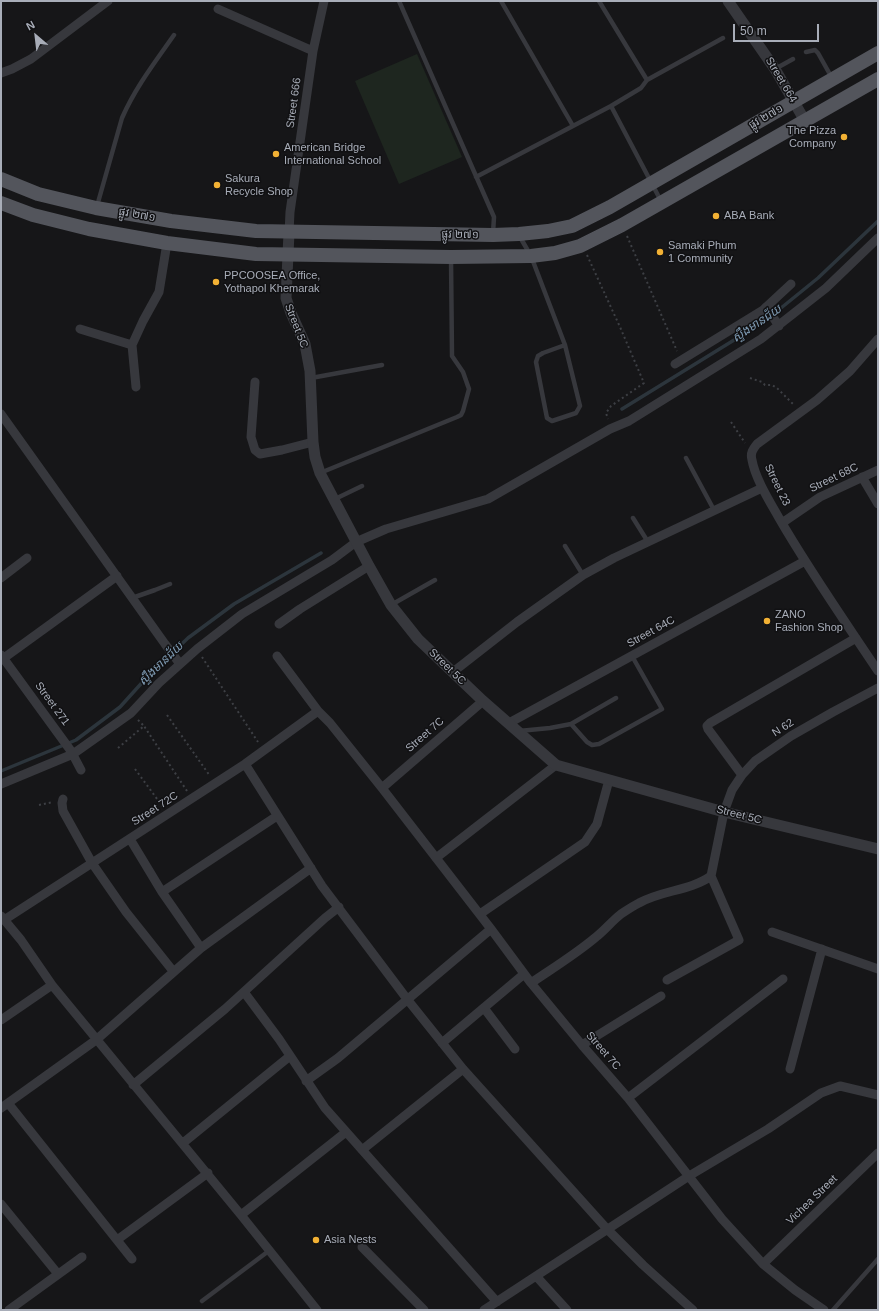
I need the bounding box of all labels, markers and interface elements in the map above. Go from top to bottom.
north arrow [16,16,56,56]
scale bar [735,16,821,42]
text: N [24,18,37,33]
text: 50 m [740,24,767,38]
street label: Street 664 [762,55,800,105]
street label: Street 666 [284,77,304,129]
street label: ផ្លូវ ២៧១ [746,102,786,132]
place label: The Pizza Company [787,124,836,150]
marker: The Pizza Company [839,132,849,142]
place label: American Bridge International School [284,141,381,167]
marker: American Bridge International School [271,149,281,159]
place label: Sakura Recycle Shop [225,172,293,198]
marker: Sakura Recycle Shop [212,180,222,190]
street label: ផ្លូវ ២៧១ [117,205,157,225]
place label: ABA Bank [724,209,774,223]
marker: ABA Bank [711,211,721,221]
street label: ផ្លូវ ២៧១ [441,228,479,242]
place label: Samaki Phum 1 Community [668,239,736,265]
marker: Samaki Phum 1 Community [655,247,665,257]
place label: PPCOOSEA Office, Yothapol Khemarak [224,269,320,295]
marker: PPCOOSEA Office, Yothapol Khemarak [211,277,221,287]
street label: Street 5C [282,302,310,350]
water label: ស្ទឹងមានជ័យ [730,302,784,346]
street label: Street 68C [807,461,861,495]
street label: Street 23 [761,462,793,508]
place label: ZANO Fashion Shop [775,608,843,634]
street label: Street 64C [625,613,677,651]
marker: ZANO Fashion Shop [762,616,772,626]
water label: ស្ទឹងមានជ័យ [136,639,186,689]
street label: Street 5C [426,646,468,688]
street label: Street 271 [32,680,72,728]
street label: Street 7C [403,715,447,755]
street label: N 62 [770,716,796,740]
street label: Street 72C [129,789,181,829]
street label: Street 5C [715,803,763,827]
street label: Street 7C [583,1029,623,1073]
street label: Vichea Street [784,1172,840,1228]
place label: Asia Nests [324,1233,377,1247]
marker: Asia Nests [311,1235,321,1245]

